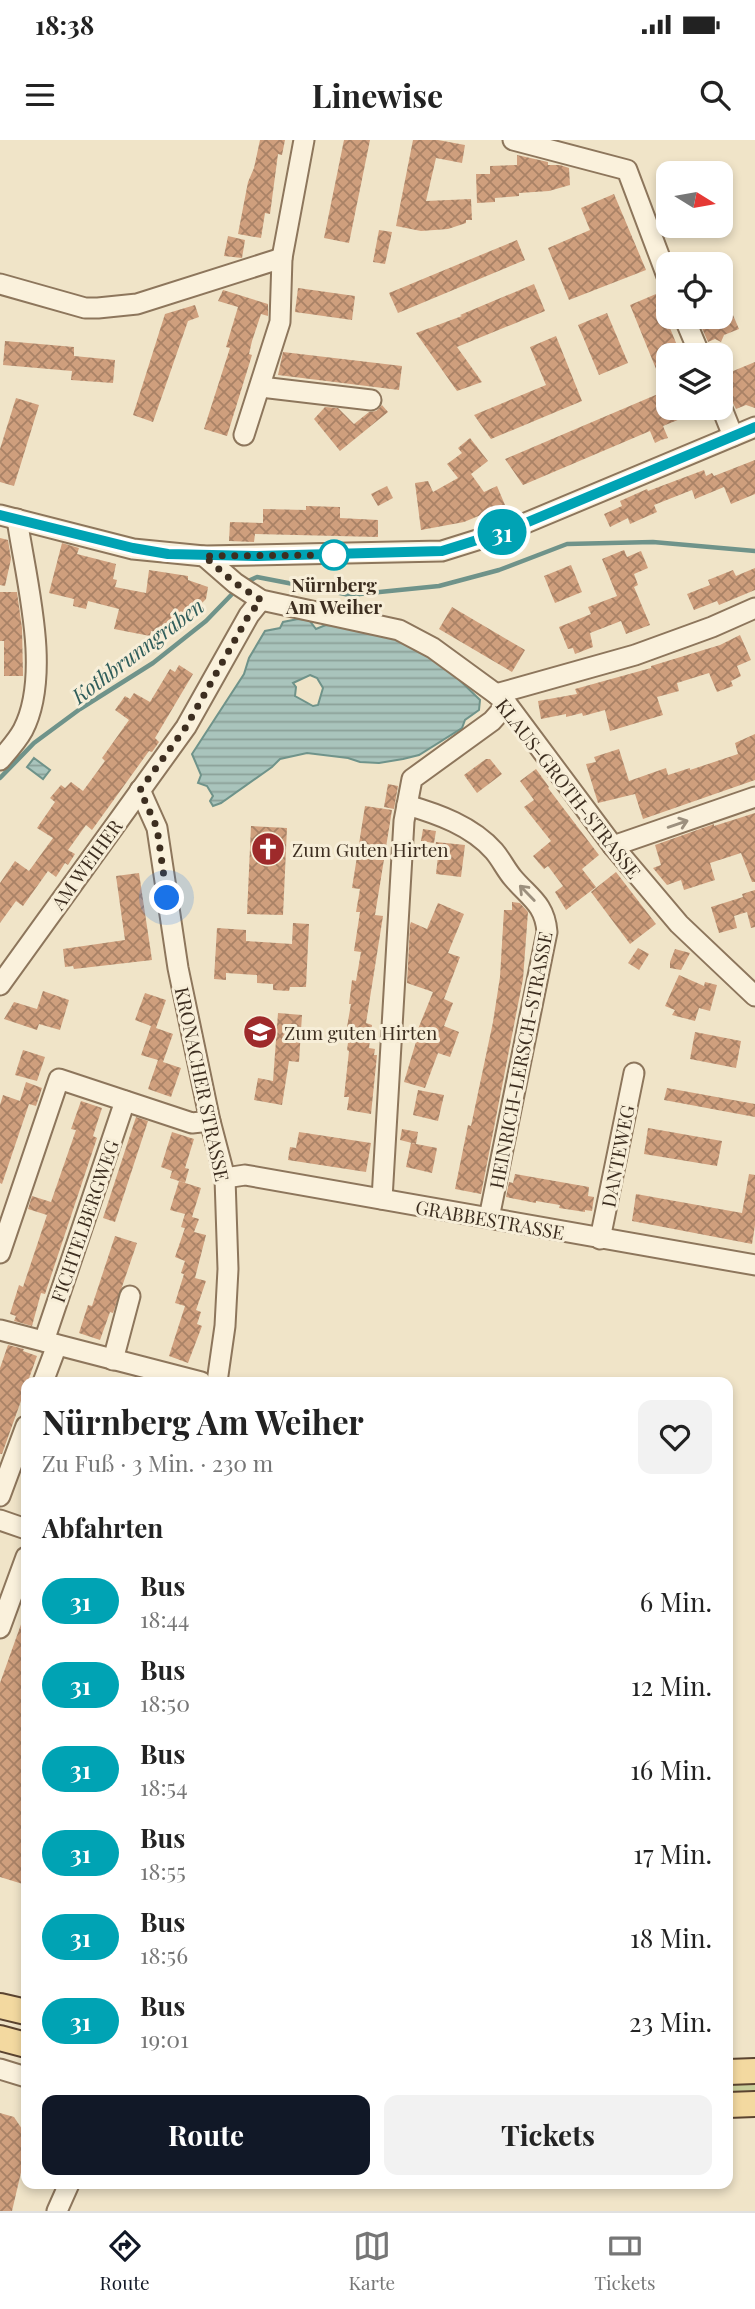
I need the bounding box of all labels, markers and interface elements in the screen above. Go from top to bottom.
text: 18:38 [35,7,94,42]
text: Linewise [312,73,443,116]
icon: menu [21,76,59,114]
icon: search [696,76,734,114]
north arrow [656,161,733,238]
map controls [656,161,733,420]
button: locate [656,252,733,329]
button: layers [656,343,733,420]
line badge: 31 [470,509,534,555]
text: 31 [492,516,512,548]
marker: Nürnberg Am Weiher [319,540,349,570]
place label: Nürnberg Am Weiher [285,571,382,619]
water label: Kothbrunngraben [64,591,209,710]
street label: KLAUS-GROTH-STRASSE [490,693,648,883]
street label: AM WEIHER [44,813,128,915]
one-way arrow [666,817,688,829]
church icon: Zum Guten Hirten [249,830,287,868]
place label: Zum Guten Hirten [292,836,449,862]
your location [149,880,184,915]
one-way arrow [518,885,535,902]
street label: HEINRICH-LERSCH-STRASSE [482,929,558,1191]
street label: KRONACHER STRASSE [170,984,236,1184]
school or university icon: Zum guten Hirten [241,1013,279,1051]
place label: Zum guten Hirten [284,1019,438,1045]
street label: DANTEWEG [594,1103,640,1209]
street label: FICHTELBERGWEG [44,1136,124,1306]
street label: GRABBESTRASSE [414,1193,566,1245]
text: Nürnberg Am Weiher [42,1399,364,1443]
button: heart [638,1400,712,1474]
text: Zu Fuß · 3 Min. · 230 m [42,1447,273,1478]
text: Abfahrten [42,1510,163,1545]
text: Bus [140,1568,185,1603]
text: 6 Min. [640,1584,712,1619]
text: 31 [70,1585,91,1617]
text: 18:44 [140,1603,189,1634]
text: Bus [140,1652,185,1687]
text: 12 Min. [631,1668,712,1703]
text: 31 [70,1669,91,1701]
text: 18:50 [140,1687,190,1718]
text: Bus [140,1736,185,1771]
text: 16 Min. [630,1752,712,1787]
text: 31 [70,1753,91,1785]
text: 18:54 [140,1771,188,1802]
text: Bus [140,1820,185,1855]
text: 17 Min. [633,1836,712,1871]
text: 31 [70,1837,91,1869]
text: 18:55 [140,1855,186,1886]
text: Bus [140,1904,185,1939]
text: 18 Min. [630,1920,712,1955]
text: 31 [70,1921,91,1953]
text: 18:56 [140,1939,188,1970]
text: Bus [140,1988,185,2023]
text: 23 Min. [629,2004,712,2039]
text: 31 [70,2005,91,2037]
text: 19:01 [140,2023,189,2054]
button: Route [42,2095,370,2175]
button: Tickets [384,2095,712,2175]
tab: Route [99,2227,150,2295]
tab: Karte [349,2227,395,2295]
tab: Tickets [594,2227,656,2295]

